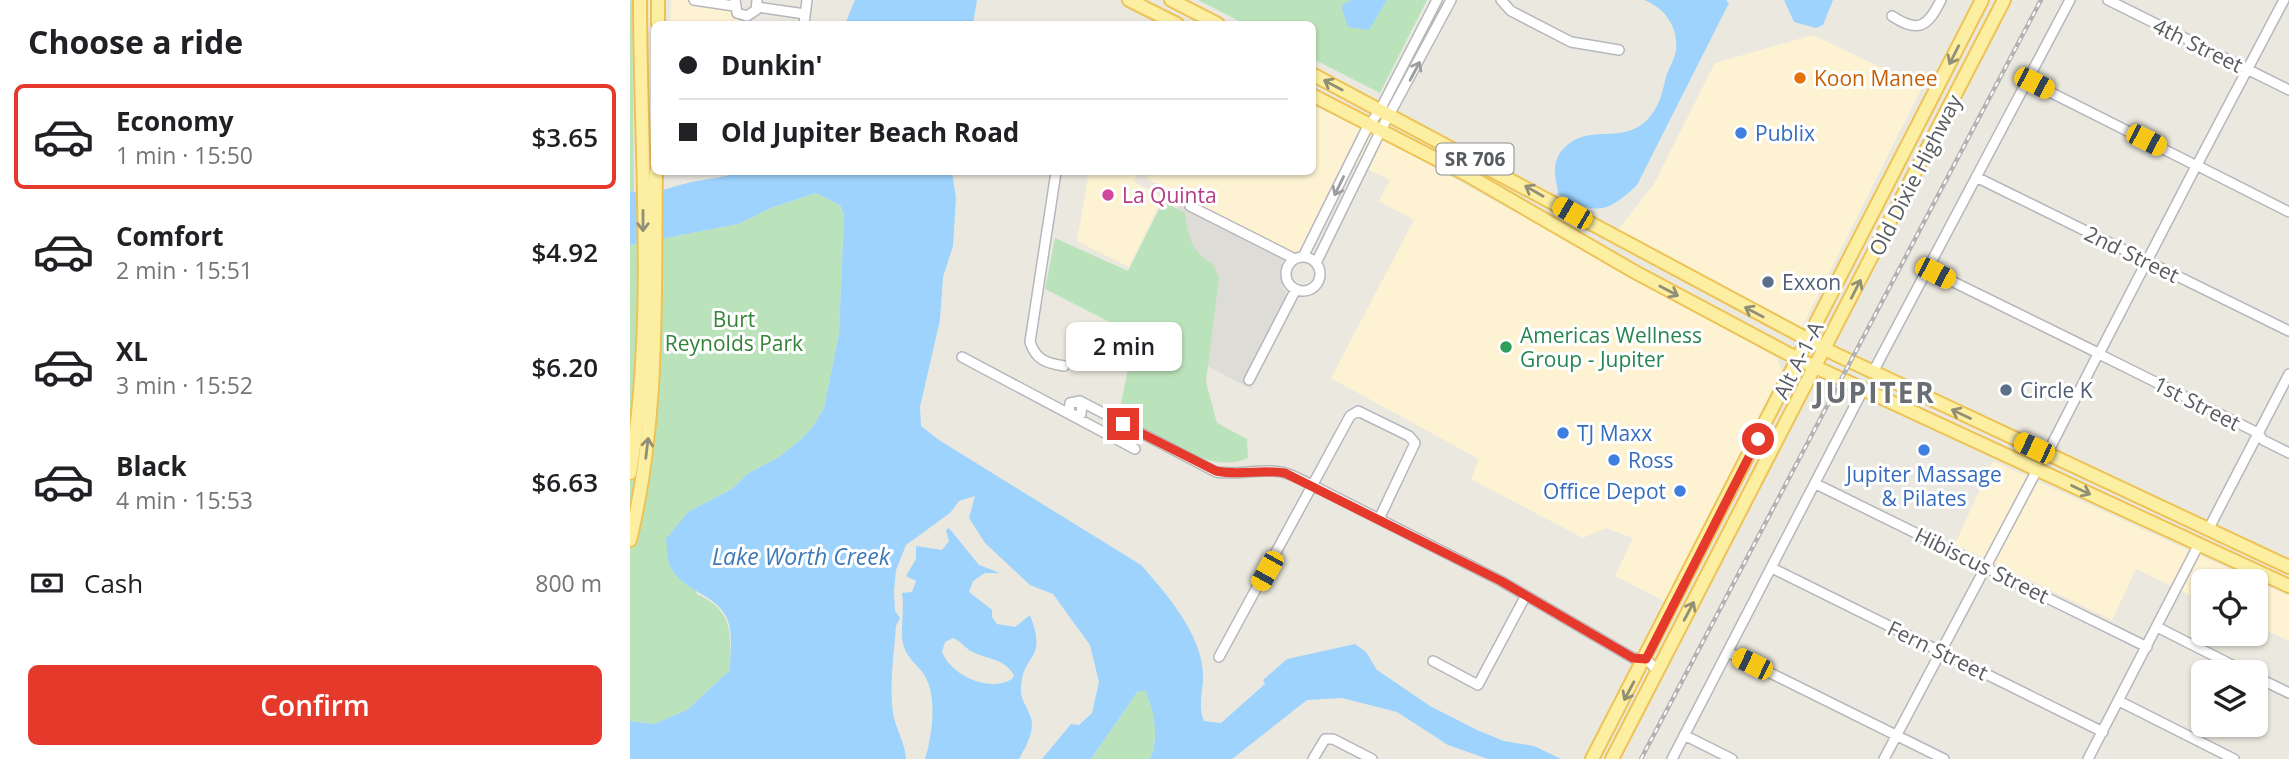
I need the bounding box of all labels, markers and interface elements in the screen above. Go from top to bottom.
street label: 4th Street [2149,11,2247,79]
text: Choose a ride [28,20,243,63]
one-way arrow [1947,44,1961,65]
text: Dunkin' [721,47,823,83]
one-way arrow [1408,61,1422,82]
place label: Koon Manee [1814,64,1937,92]
car [2011,64,2058,102]
marker: Koon Manee [1792,70,1808,86]
one-way arrow [1323,77,1343,91]
street label: Old Dixie Highway [1862,89,1968,260]
text: Economy [116,103,234,139]
icon: car [32,105,95,168]
text: Old Jupiter Beach Road [721,114,1019,150]
text: $3.65 [531,119,598,155]
place label: Publix [1755,119,1815,147]
car [2123,121,2170,159]
marker: Publix [1733,125,1749,141]
text: 1 min · 15:50 [116,139,253,171]
road number: SR 706 [1436,144,1514,174]
one-way arrow [1332,175,1346,196]
place label: La Quinta [1122,181,1217,209]
one-way arrow [1524,184,1544,198]
marker: La Quinta [1100,187,1116,203]
car [1549,193,1596,233]
one-way arrow [636,209,650,232]
text: Comfort [116,218,223,254]
street label: 2nd Street [2080,219,2184,289]
icon: car [32,220,95,283]
text: $4.92 [531,234,598,270]
text: 2 min · 15:51 [116,254,253,286]
car [1912,254,1959,292]
place label: Exxon [1782,268,1841,296]
marker: Exxon [1760,274,1776,290]
one-way arrow [1850,279,1864,299]
one-way arrow [1658,284,1678,298]
park label: Burt Reynolds Park [665,305,803,357]
one-way arrow [1744,305,1765,318]
street label: Alt A-1-A [1767,316,1830,404]
place label: Americas Wellness Group - Jupiter [1520,321,1702,373]
callout: 2 min [1065,322,1181,372]
text: 2 min [1093,330,1155,362]
text: XL [116,333,148,369]
icon: car [32,335,95,398]
marker: Americas Wellness Group - Jupiter [1498,339,1514,355]
text: $6.20 [531,349,598,385]
text: 3 min · 15:52 [116,369,253,401]
street label: 1st Street [2149,369,2245,437]
district label: JUPITER [1811,373,1936,411]
place label: Circle K [2020,376,2093,404]
marker: Circle K [1998,382,2014,398]
one-way arrow [1951,406,1972,420]
route end [1107,408,1139,440]
place label: TJ Maxx [1577,419,1652,447]
route start [1742,423,1774,455]
marker: TJ Maxx [1555,425,1571,441]
car [2011,430,2058,466]
one-way arrow [641,438,654,460]
marker: Jupiter Massage & Pilates [1916,442,1932,458]
place label: Ross [1628,446,1674,474]
text: Black [116,448,187,484]
icon: car [32,450,95,513]
marker: Ross [1606,452,1622,468]
place label: Jupiter Massage & Pilates [1844,460,2002,512]
text: $6.63 [531,464,598,500]
place label: Office Depot [1543,477,1666,505]
marker: Office Depot [1672,483,1688,499]
text: 4 min · 15:53 [116,484,253,516]
one-way arrow [2070,484,2091,497]
street label: Hibiscus Street [1910,520,2054,610]
water label: Lake Worth Creek [712,540,891,572]
car [1248,548,1287,594]
icon: cash [28,564,66,602]
text: Cash [84,565,143,601]
text: 800 m [535,567,602,599]
map controls [2191,569,2268,737]
button: locate [2191,569,2268,646]
one-way arrow [1683,601,1697,622]
street label: Fern Street [1883,614,1993,686]
car [1729,645,1776,683]
button: layers [2191,660,2268,737]
button: Confirm [28,665,602,745]
one-way arrow [1622,680,1636,700]

